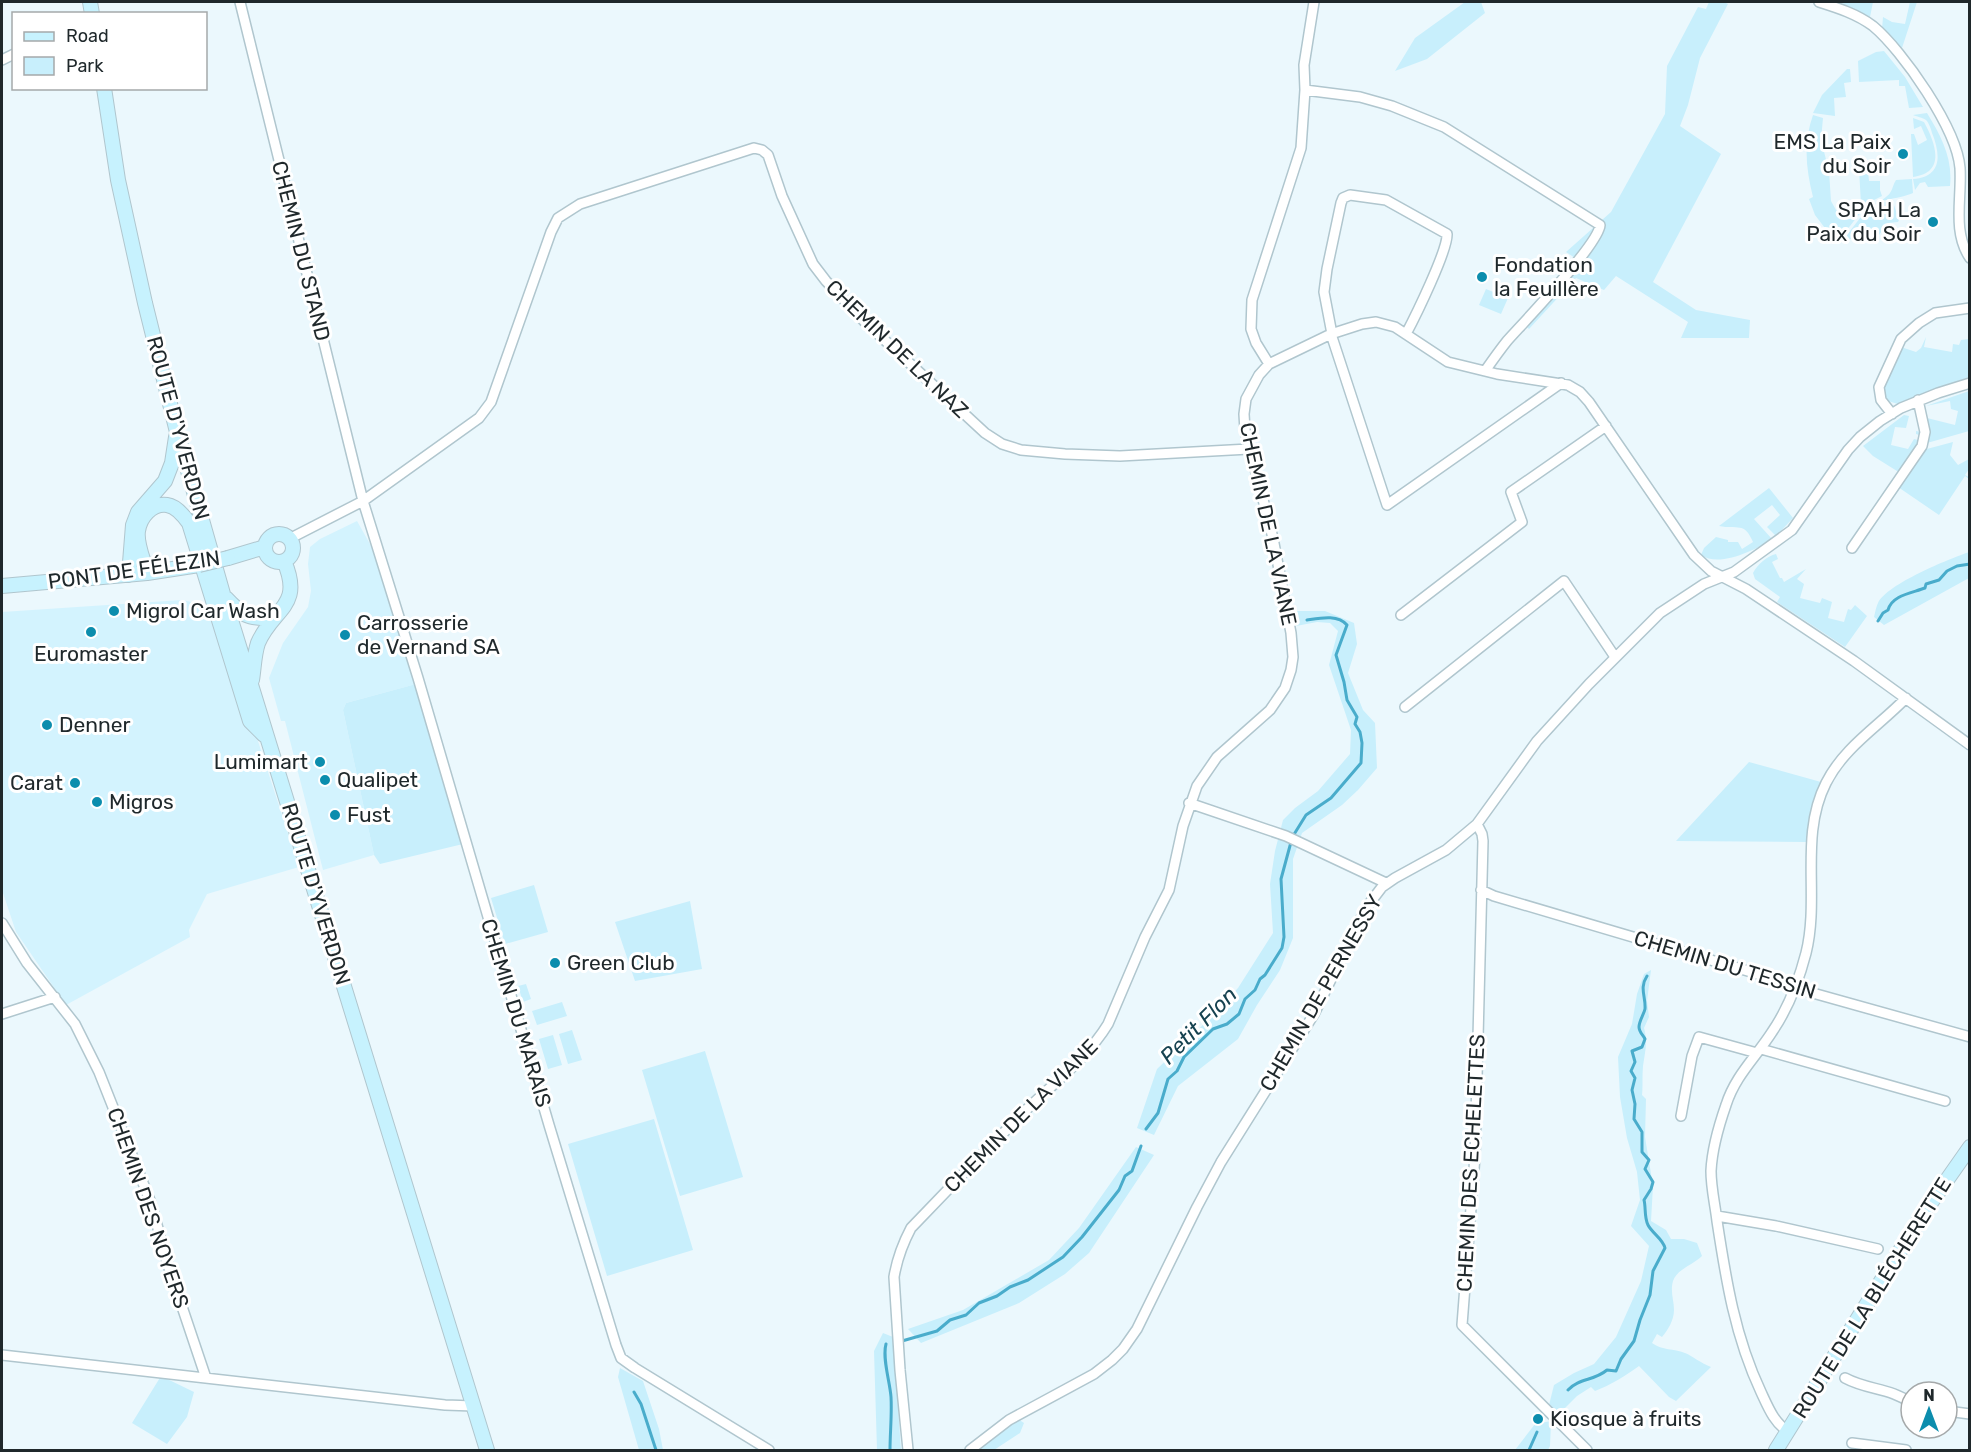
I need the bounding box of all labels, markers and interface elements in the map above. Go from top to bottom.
legend [12,12,207,90]
text: Road [66,25,109,47]
text: Park [66,55,104,77]
place label: EMS La Paix du Soir [1774,129,1891,178]
marker: EMS La Paix du Soir [1896,147,1910,161]
street label: CHEMIN DU STAND [267,158,336,344]
place label: SPAH La Paix du Soir [1806,197,1921,246]
marker: SPAH La Paix du Soir [1926,215,1940,229]
place label: Fondation la Feuillère [1494,252,1599,301]
marker: Fondation la Feuillère [1475,270,1489,284]
street label: CHEMIN DE LA NAZ [821,274,974,423]
street label: ROUTE D'YVERDON [142,333,215,522]
street label: CHEMIN DE LA VIANE [1235,420,1302,628]
street label: PONT DE FÉLEZIN [46,545,222,594]
place label: Migrol Car Wash [126,598,280,623]
marker: Migrol Car Wash [107,604,121,618]
place label: Carrosserie de Vernand SA [357,610,500,659]
marker: Euromaster [84,625,98,639]
marker: Carrosserie de Vernand SA [338,628,352,642]
place label: Euromaster [34,641,148,666]
place label: Denner [59,712,130,737]
marker: Denner [40,718,54,732]
place label: Lumimart [214,749,308,774]
marker: Lumimart [313,755,327,769]
place label: Qualipet [337,767,418,792]
place label: Carat [10,770,63,795]
marker: Qualipet [318,773,332,787]
marker: Carat [68,776,82,790]
place label: Migros [109,789,174,814]
marker: Migros [90,795,104,809]
street label: ROUTE D'YVERDON [277,800,356,988]
place label: Fust [347,802,391,827]
marker: Fust [328,808,342,822]
street label: CHEMIN DE PERNESSY [1254,890,1387,1095]
street label: CHEMIN DU MARAIS [476,916,557,1110]
street label: CHEMIN DU TESSIN [1631,925,1819,1004]
place label: Green Club [567,950,675,975]
marker: Green Club [548,956,562,970]
water label: Petit Flon [1154,981,1243,1070]
street label: CHEMIN DES ECHELETTES [1451,1033,1490,1293]
street label: CHEMIN DE LA VIANE [939,1034,1103,1198]
street label: CHEMIN DES NOYERS [102,1104,195,1311]
street label: ROUTE DE LA BLÉCHERETTE [1787,1173,1956,1423]
north arrow [1899,1380,1959,1440]
text: N [1923,1386,1935,1405]
place label: Kiosque à fruits [1550,1406,1702,1431]
marker: Kiosque à fruits [1531,1412,1545,1426]

